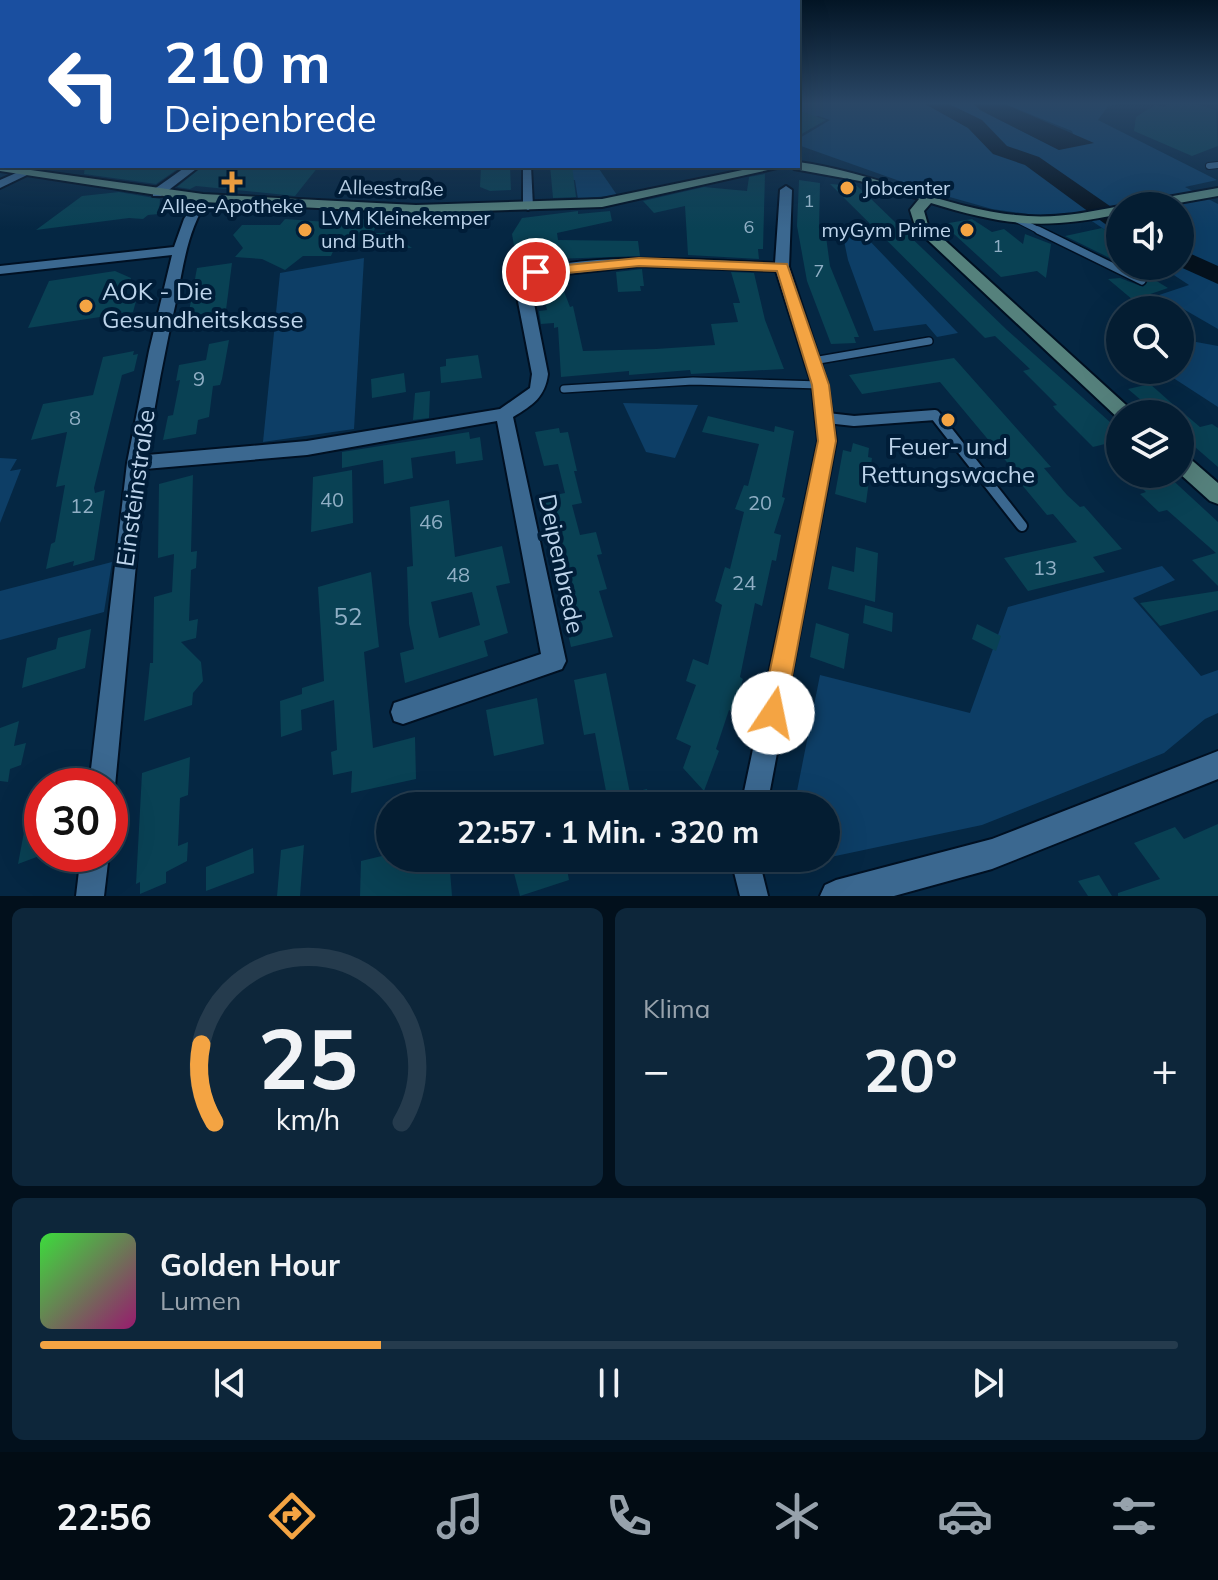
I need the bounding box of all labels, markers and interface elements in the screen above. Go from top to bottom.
text: 210 m [164,27,331,97]
icon: left [32,32,136,136]
text: Deipenbrede [164,96,377,141]
marker: Allee-Apotheke [223,173,241,191]
street label: Alleestraße [338,174,444,201]
place label: Jobcenter [863,175,951,200]
marker: Jobcenter [838,179,856,197]
house number: 1 [804,189,814,212]
map controls [1106,192,1194,488]
button: sound [1106,192,1194,280]
place label: Allee-Apotheke [161,193,303,218]
place label: LVM Kleinekemper und Buth [321,205,491,253]
house number: 6 [744,215,754,238]
place label: myGym Prime [822,217,951,242]
marker: LVM Kleinekemper und Buth [296,221,314,239]
marker: myGym Prime [958,221,976,239]
house number: 1 [993,234,1003,257]
pin [502,238,570,306]
icon: arrive [514,250,558,294]
house number: 7 [814,259,824,282]
place label: AOK - Die Gesundheitskasse [102,276,303,334]
button: search [1106,296,1194,384]
marker: AOK - Die Gesundheitskasse [77,297,95,315]
house number: 9 [193,366,205,391]
button: layers [1106,400,1194,488]
house number: 8 [69,405,81,430]
street label: Einsteinstraße [109,407,161,568]
marker: Feuer- und Rettungswache [939,411,957,429]
place label: Feuer- und Rettungswache [861,431,1035,489]
house number: 40 [320,487,344,512]
house number: 20 [748,490,772,515]
street label: Deipenbrede [533,491,591,636]
house number: 12 [70,493,94,518]
house number: 46 [419,509,443,534]
house number: 13 [1033,555,1057,580]
house number: 48 [446,562,470,587]
house number: 24 [732,570,756,595]
house number: 52 [334,601,362,631]
position arrow [731,671,815,755]
speed limit sign: 30 [24,768,128,872]
text: 22:57 · 1 Min. · 320 m [457,813,759,851]
text: Klima [643,992,710,1025]
text: 25 [258,1005,357,1110]
text: 20° [863,1032,958,1107]
text: − [643,1042,669,1097]
text: + [1152,1042,1178,1097]
text: km/h [275,1101,340,1137]
text: Golden Hour [160,1246,340,1284]
text: Lumen [160,1284,241,1317]
icon: previous [208,1361,252,1405]
icon: pause [587,1361,631,1405]
icon: next [966,1361,1010,1405]
icon: directions [264,1488,320,1544]
icon: music [432,1488,488,1544]
icon: phone [601,1488,657,1544]
icon: climate [769,1488,825,1544]
icon: car [937,1488,993,1544]
icon: filters [1106,1488,1162,1544]
text: 22:56 [56,1494,152,1539]

